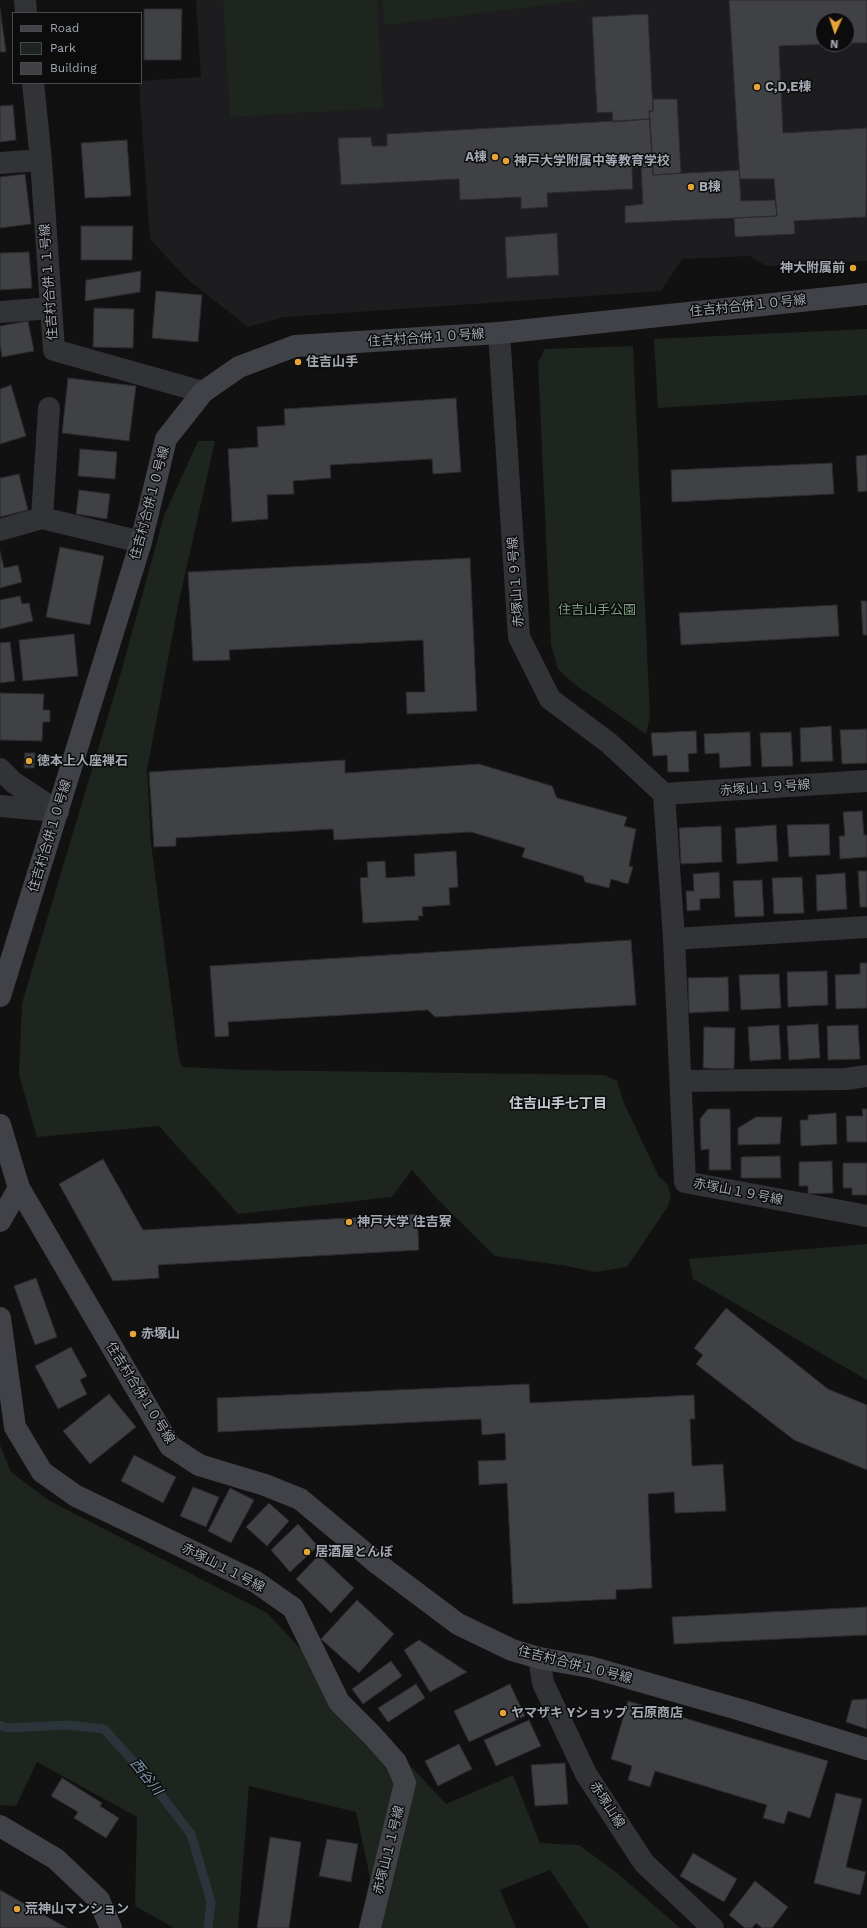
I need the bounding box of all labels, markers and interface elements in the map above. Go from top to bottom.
legend [12,12,142,84]
north arrow [815,12,855,52]
text: Road [50,21,79,35]
text: N [830,37,839,50]
text: Park [50,41,76,55]
text: Building [50,61,97,75]
place label: C,D,E棟 [765,79,812,95]
marker: C,D,E棟 [752,82,762,92]
place label: A棟 [465,149,487,165]
marker: A棟 [490,152,500,162]
place label: 神戸大学附属中等教育学校 [514,153,670,169]
marker: 神戸大学附属中等教育学校 [501,156,511,166]
place label: B棟 [699,179,721,195]
marker: B棟 [686,182,696,192]
street label: 住吉村合併１１号線 [37,223,61,341]
place label: 神大附属前 [780,260,845,276]
marker: 神大附属前 [848,263,858,273]
street label: 住吉村合併１０号線 [689,292,807,320]
street label: 住吉村合併１０号線 [367,326,485,350]
place label: 住吉山手 [306,354,358,370]
marker: 住吉山手 [293,357,303,367]
street label: 住吉村合併１０号線 [127,444,173,562]
street label: 赤塚山１９号線 [505,536,527,628]
park label: 住吉山手公園 [558,602,636,618]
place label: 徳本上人座禅石 [37,753,128,769]
marker: 徳本上人座禅石 [24,756,34,766]
street label: 赤塚山１９号線 [719,777,811,799]
street label: 住吉村合併１０号線 [25,778,75,894]
district label: 住吉山手七丁目 [509,1096,607,1112]
street label: 赤塚山１９号線 [692,1176,784,1208]
place label: 神戸大学 住吉寮 [357,1214,452,1230]
marker: 神戸大学 住吉寮 [344,1217,354,1227]
place label: 赤塚山 [141,1326,180,1342]
marker: 赤塚山 [128,1329,138,1339]
street label: 住吉村合併１０号線 [102,1339,178,1447]
street label: 赤塚山１１号線 [179,1540,267,1596]
place label: 居酒屋とんぼ [315,1544,393,1560]
marker: 居酒屋とんぼ [302,1547,312,1557]
street label: 住吉村合併１０号線 [516,1643,634,1687]
place label: ヤマザキ Yショップ 石原商店 [511,1705,683,1721]
marker: ヤマザキ Yショップ 石原商店 [498,1708,508,1718]
water label: 西谷川 [126,1755,166,1799]
street label: 赤塚山線 [586,1779,628,1831]
street label: 赤塚山１１号線 [370,1804,408,1896]
place label: 荒神山マンション [25,1901,129,1917]
marker: 荒神山マンション [12,1904,22,1914]

